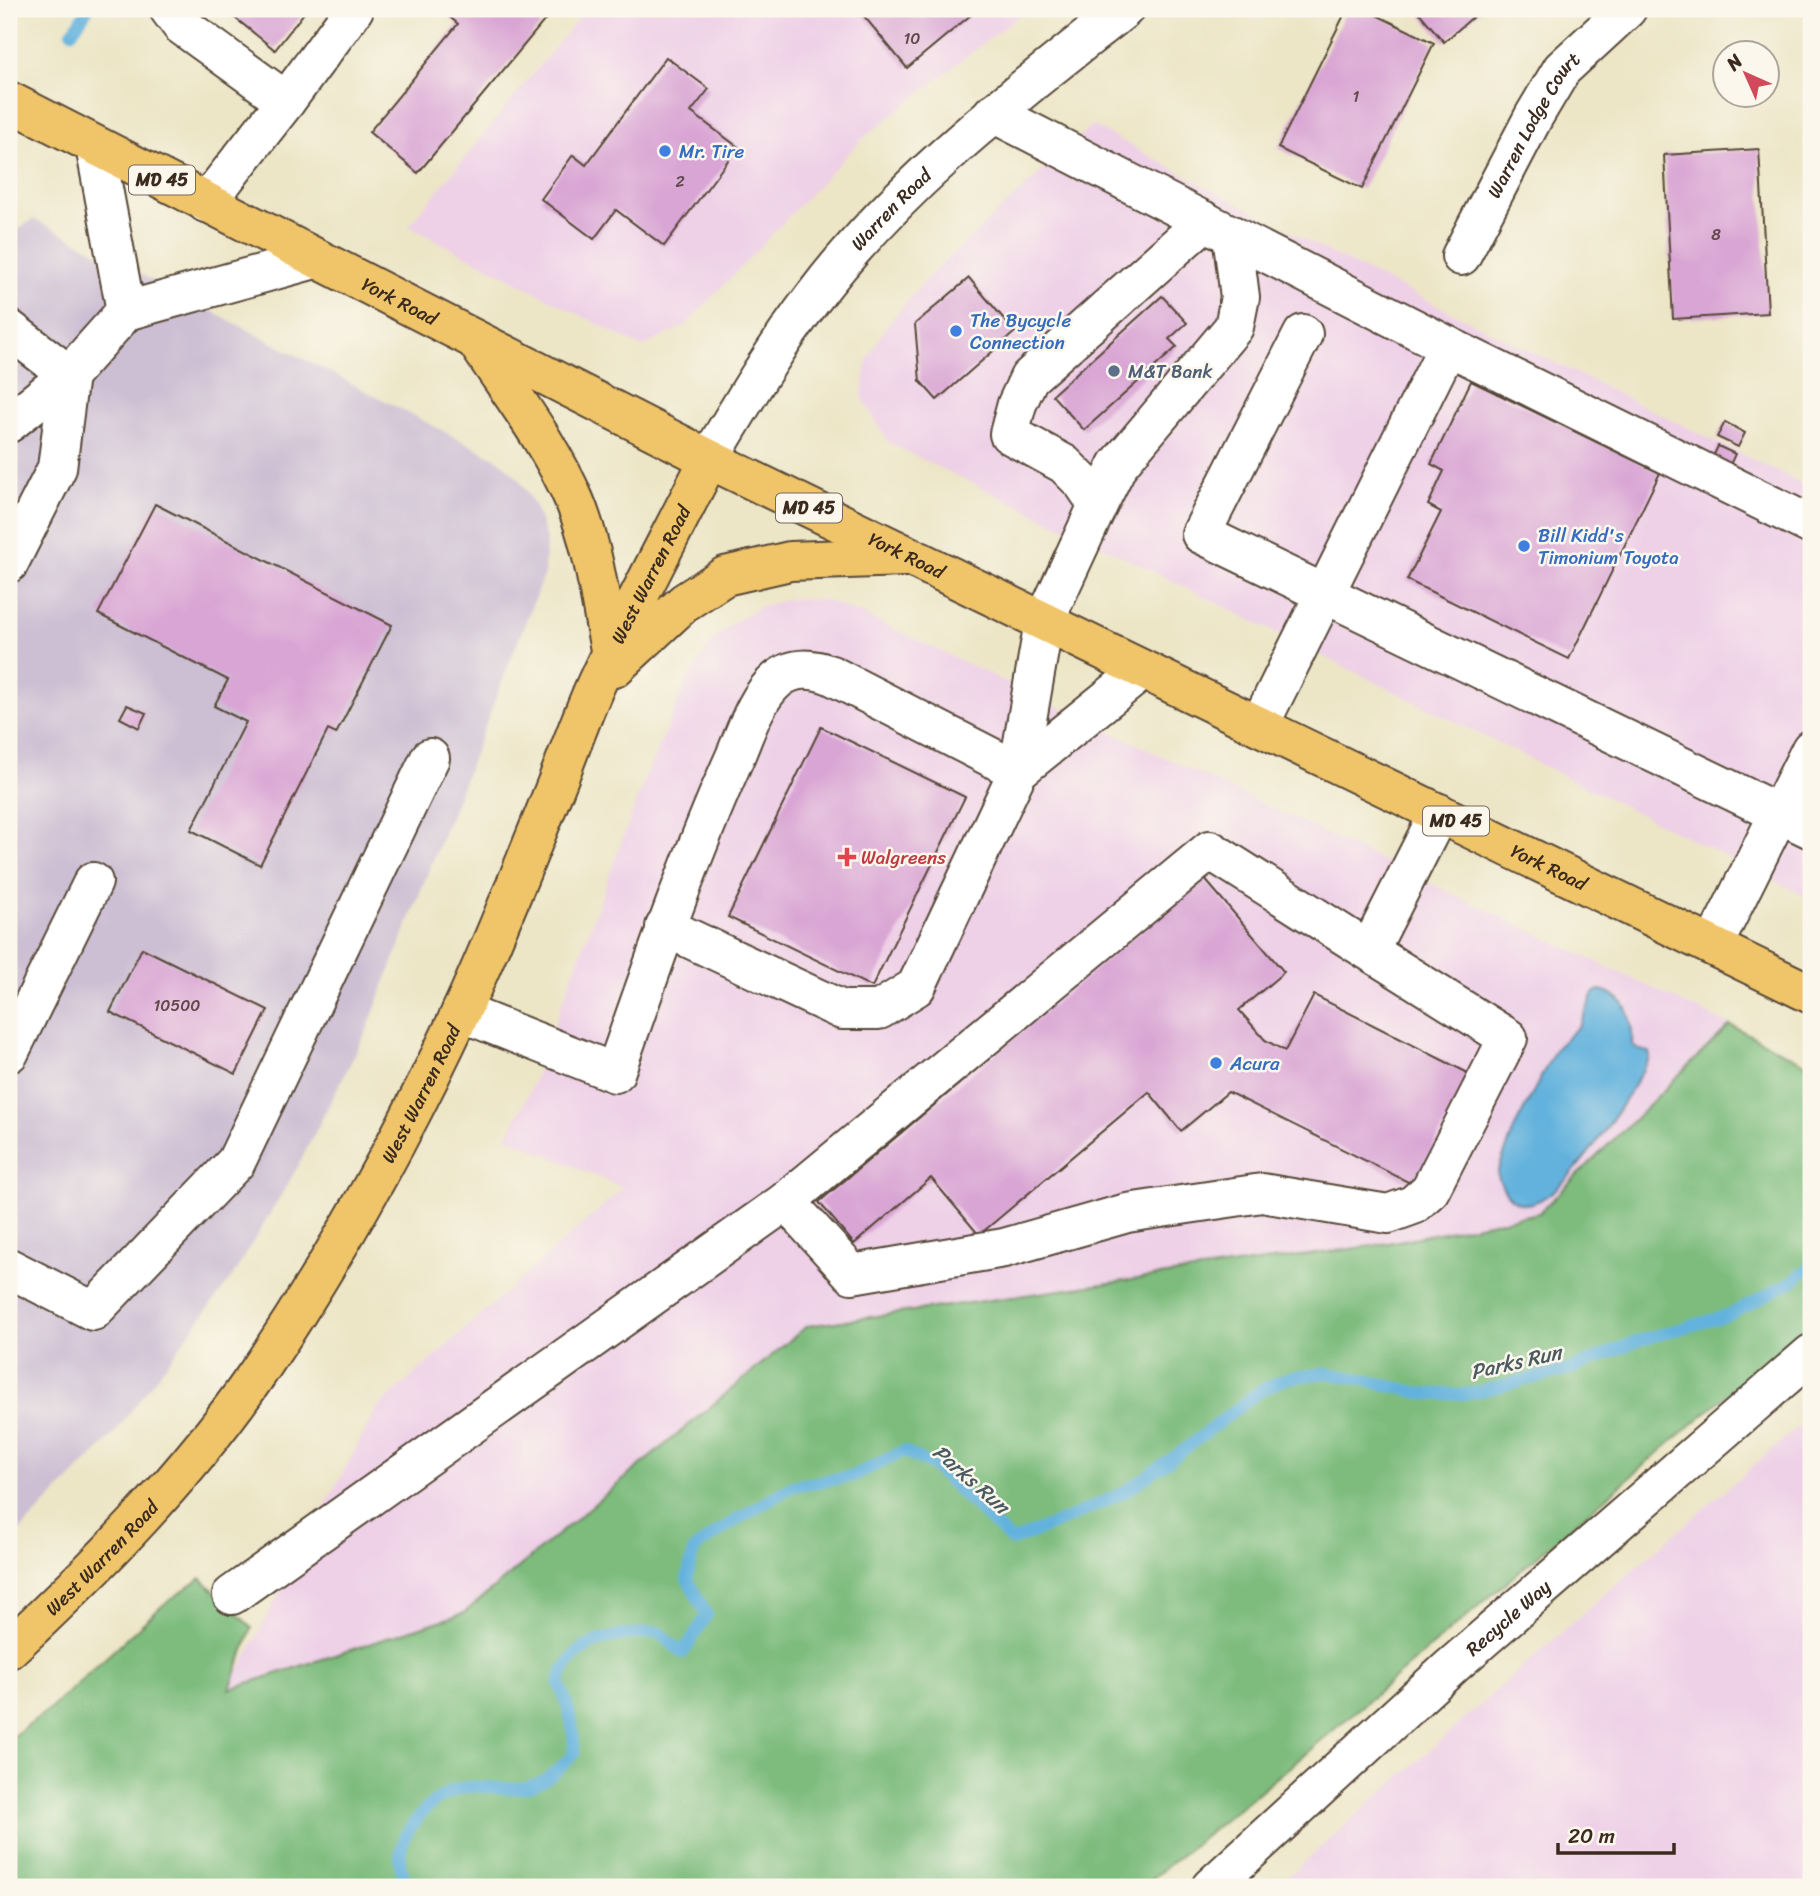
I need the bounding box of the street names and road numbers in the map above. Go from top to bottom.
street label: Warren Lodge Court [1478,43,1588,204]
street label: Warren Road [842,158,941,258]
road number: MD 45 [129,166,195,195]
street label: York Road [356,268,446,335]
road number: MD 45 [776,494,842,522]
street label: West Warren Road [601,498,700,649]
street label: York Road [863,522,952,589]
road number: MD 45 [1423,806,1489,836]
street label: York Road [1505,834,1595,900]
street label: West Warren Road [372,1017,470,1169]
street label: West Warren Road [37,1491,168,1624]
street label: Recycle Way [1458,1571,1558,1664]

